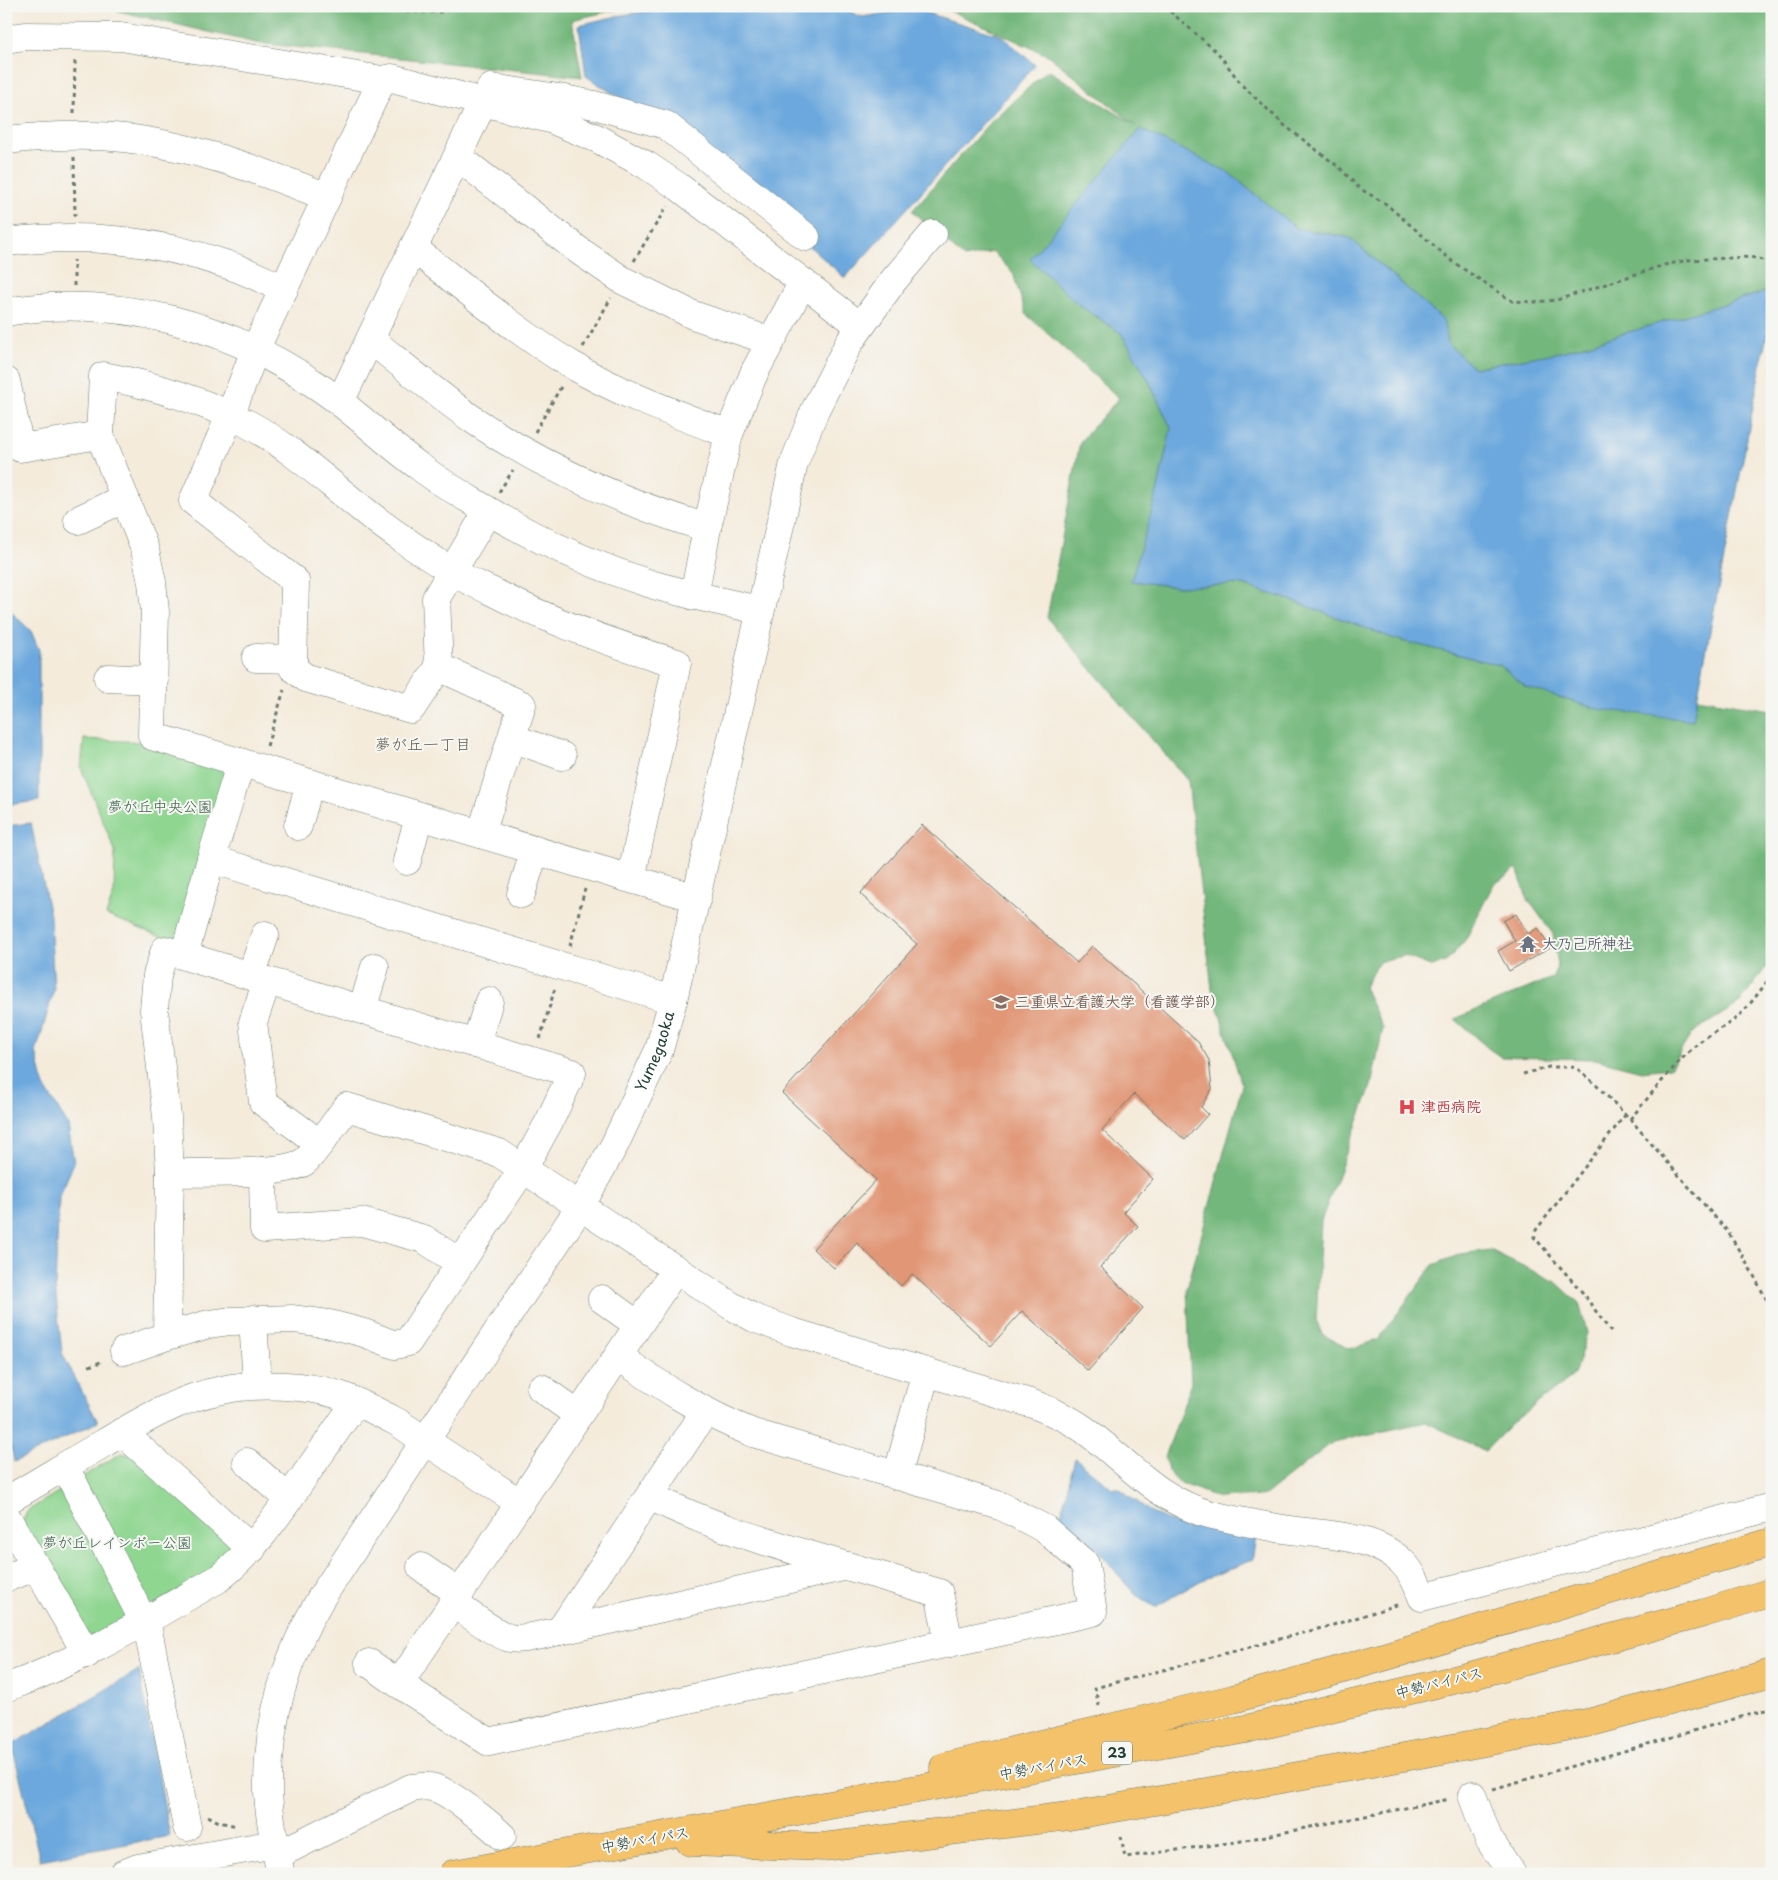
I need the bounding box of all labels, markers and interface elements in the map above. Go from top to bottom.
district label: 夢が丘一丁目 [375,731,471,755]
park label: 夢が丘中央公園 [107,794,213,817]
place label: 大乃己所神社 [1542,931,1632,954]
temple icon: 大乃己所神社 [1518,934,1538,954]
place label: 三重県立看護大学（看護学部） [1015,989,1225,1012]
school or university icon: 三重県立看護大学（看護学部） [991,992,1011,1012]
street label: Yumegaoka [628,1008,680,1095]
place label: 津西病院 [1421,1094,1481,1117]
hospital icon: 津西病院 [1397,1097,1417,1117]
park label: 夢が丘レインボー公園 [42,1530,192,1553]
street label: 中勢バイパス [1392,1660,1485,1704]
road number: 23 [1102,1742,1132,1765]
street label: 中勢バイパス [997,1746,1089,1785]
street label: 中勢バイパス [599,1819,691,1858]

